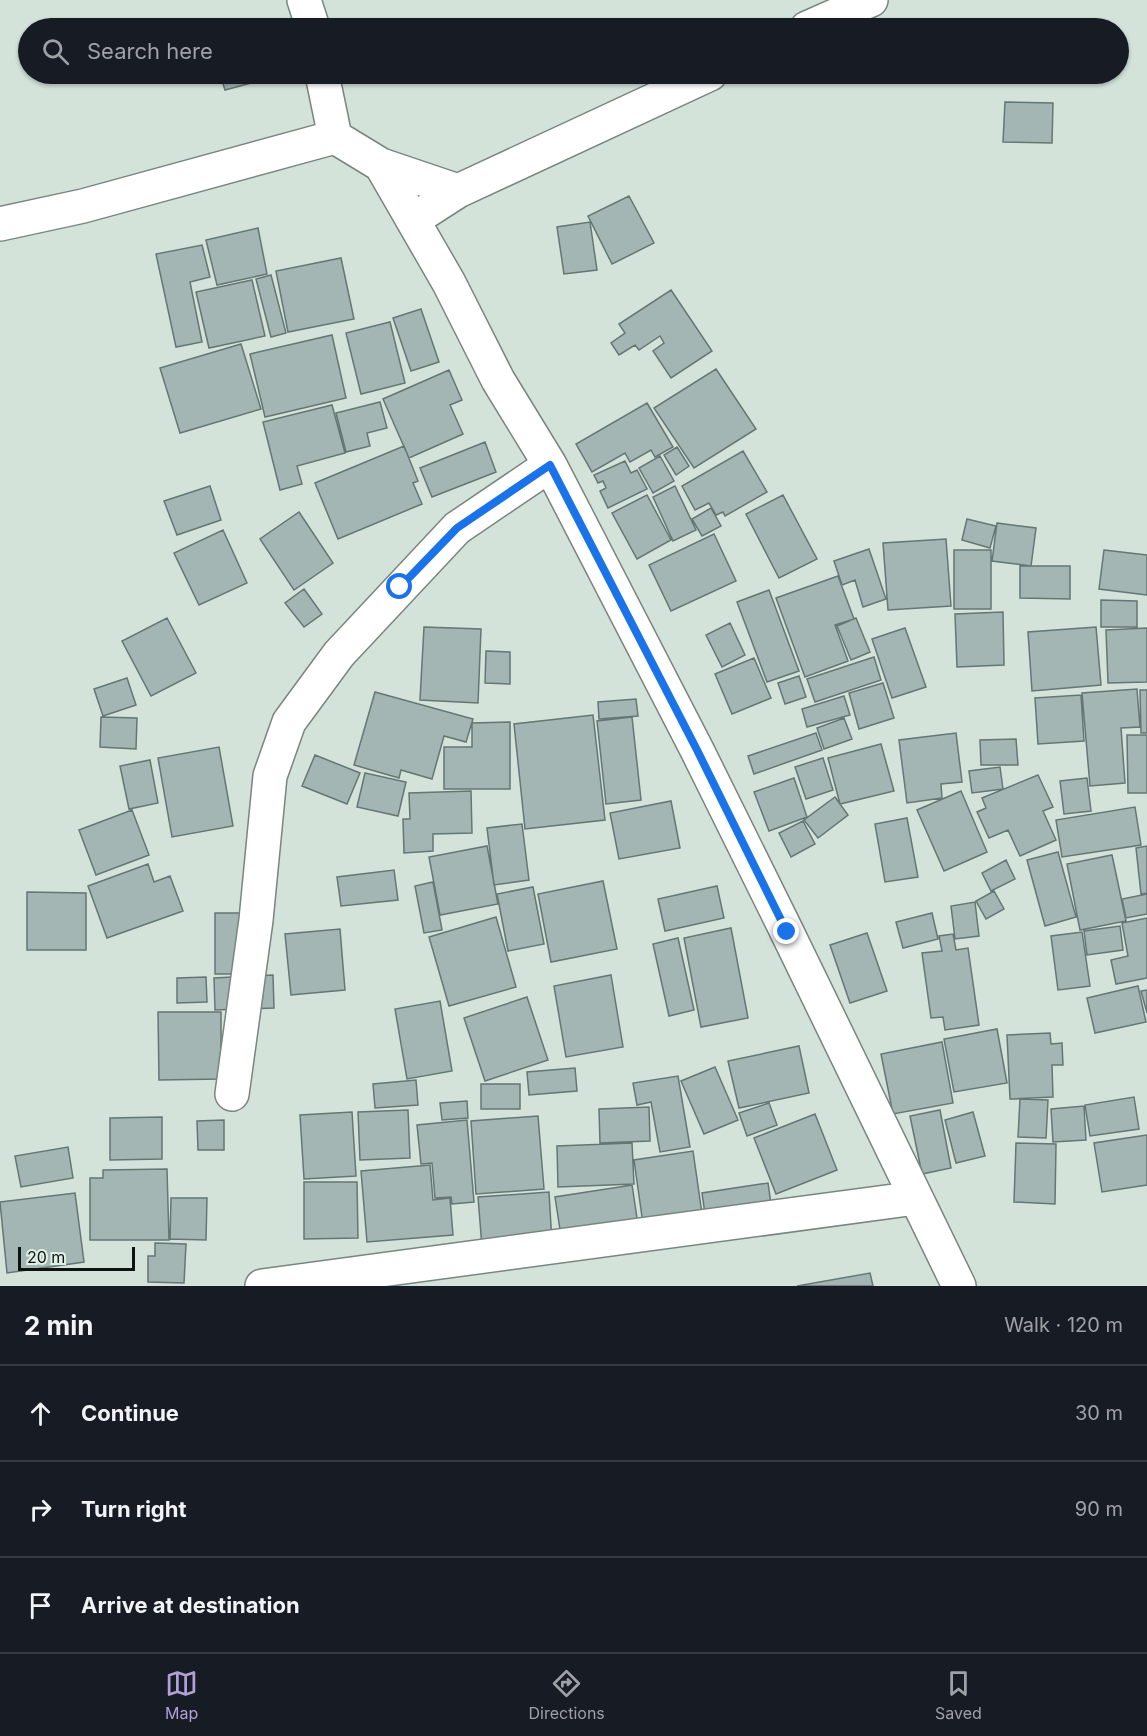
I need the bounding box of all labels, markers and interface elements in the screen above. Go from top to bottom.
search box [18,18,1129,84]
icon: search [39,35,72,68]
text: Search here [87,38,213,64]
route start [386,573,412,599]
route end [773,918,799,944]
scale bar [18,1244,135,1272]
text: 20 m [27,1247,65,1267]
text: 2 min [24,1310,94,1341]
text: Walk · 120 m [1004,1313,1123,1337]
icon: ahead [24,1397,57,1430]
text: Continue [81,1400,179,1426]
text: 30 m [1075,1401,1123,1425]
icon: right [24,1493,57,1526]
text: Turn right [81,1496,187,1522]
text: 90 m [1075,1497,1123,1521]
icon: arrive [24,1589,57,1622]
text: Arrive at destination [81,1592,300,1618]
tab: Map [165,1667,198,1723]
tab: Directions [529,1667,605,1723]
tab: Saved [935,1667,982,1723]

